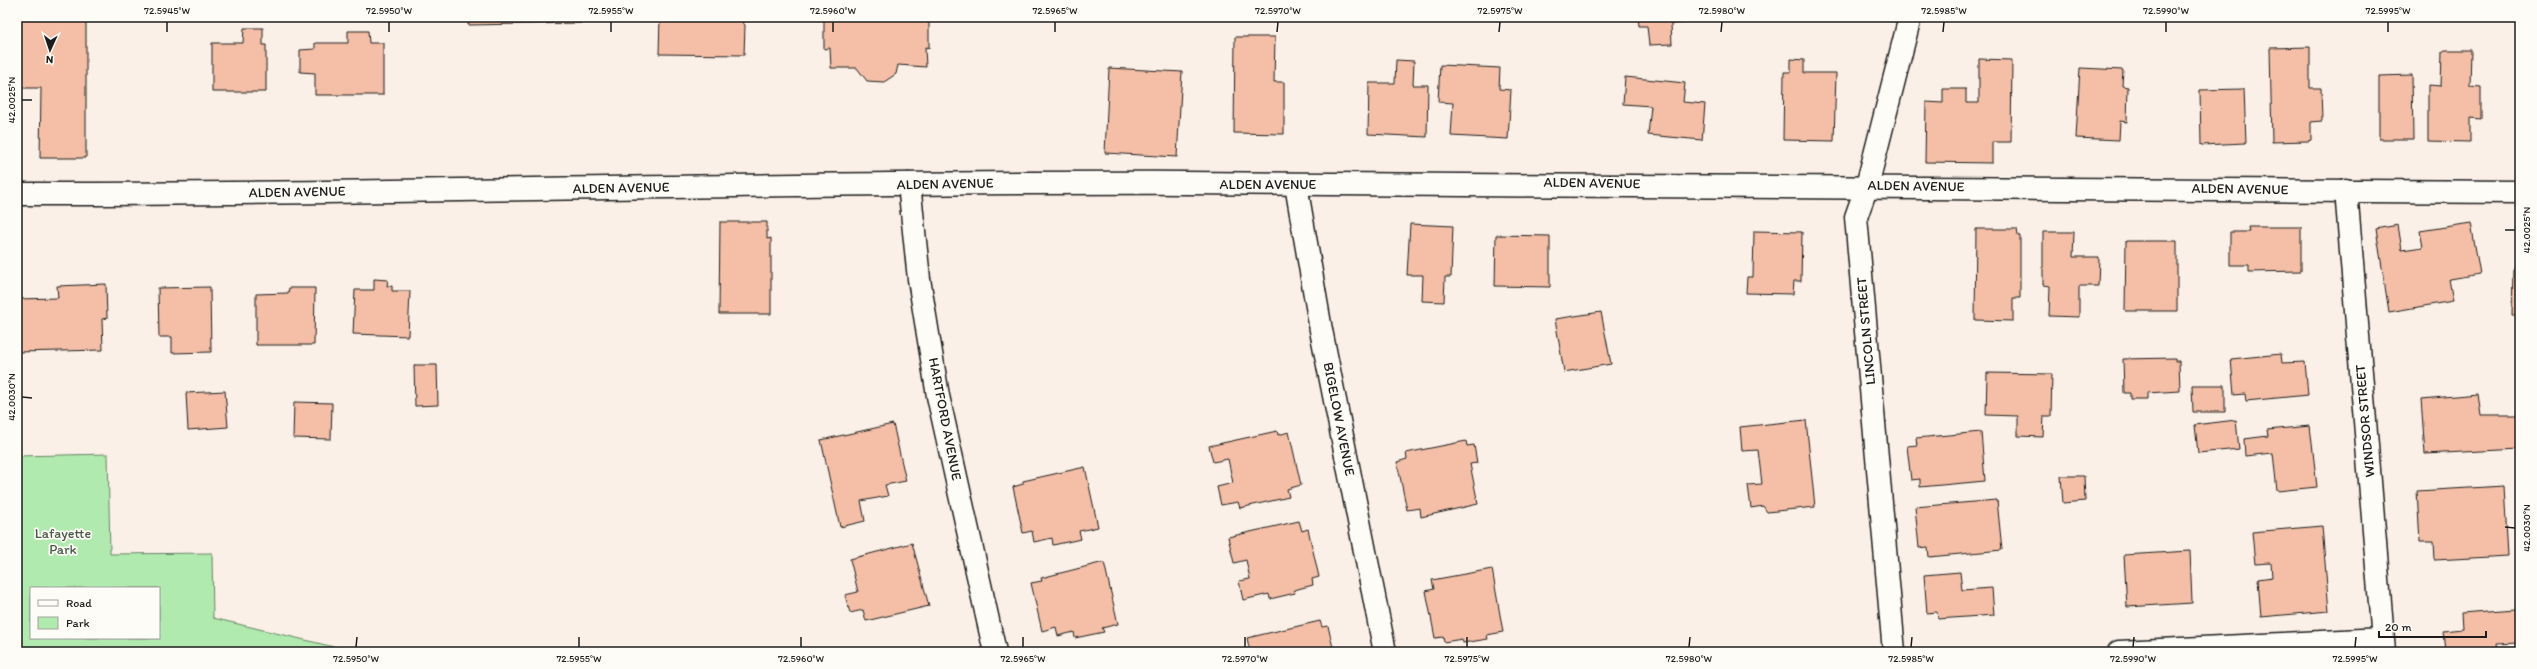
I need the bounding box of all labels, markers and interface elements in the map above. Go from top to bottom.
text: 72.5945°W [144,4,190,17]
text: 72.5950°W [366,4,412,17]
text: 72.5955°W [588,4,634,17]
text: 72.5960°W [810,4,856,17]
text: 72.5965°W [1032,4,1078,17]
text: 72.5970°W [1255,4,1301,17]
text: 72.5975°W [1478,4,1523,17]
text: 72.5980°W [1699,4,1746,17]
text: 72.5985°W [1921,4,1967,17]
text: 72.5990°W [2143,4,2189,17]
text: 72.5995°W [2365,4,2411,17]
north arrow [30,30,70,70]
text: N [45,53,54,66]
text: 42.0025°N [5,77,18,123]
street label: ALDEN AVENUE [1543,174,1641,192]
street label: ALDEN AVENUE [896,175,994,193]
street label: ALDEN AVENUE [1220,176,1317,193]
street label: ALDEN AVENUE [1867,177,1965,195]
street label: ALDEN AVENUE [572,179,670,197]
street label: ALDEN AVENUE [2191,180,2289,198]
street label: ALDEN AVENUE [248,183,346,201]
text: 42.0025°N [2520,207,2533,253]
street label: LINCOLN STREET [1853,276,1879,386]
street label: HARTFORD AVENUE [925,356,965,482]
street label: BIGELOW AVENUE [1320,361,1358,478]
street label: WINDSOR STREET [2352,364,2378,478]
text: 42.0030°N [5,373,18,421]
text: 42.0030°N [2520,504,2533,552]
park label: Lafayette Park [35,525,92,558]
legend [30,587,160,639]
text: Road [66,596,92,610]
scale bar [2379,613,2486,639]
text: Park [66,616,90,630]
text: 20 m [2385,620,2412,634]
text: 72.5950°W [333,652,379,665]
text: 72.5955°W [556,652,602,665]
text: 72.5960°W [778,652,824,665]
text: 72.5965°W [1000,652,1046,665]
text: 72.5970°W [1222,652,1268,665]
text: 72.5975°W [1445,652,1490,665]
text: 72.5980°W [1666,652,1713,665]
text: 72.5985°W [1888,652,1934,665]
text: 72.5990°W [2110,652,2156,665]
text: 72.5995°W [2332,652,2378,665]

